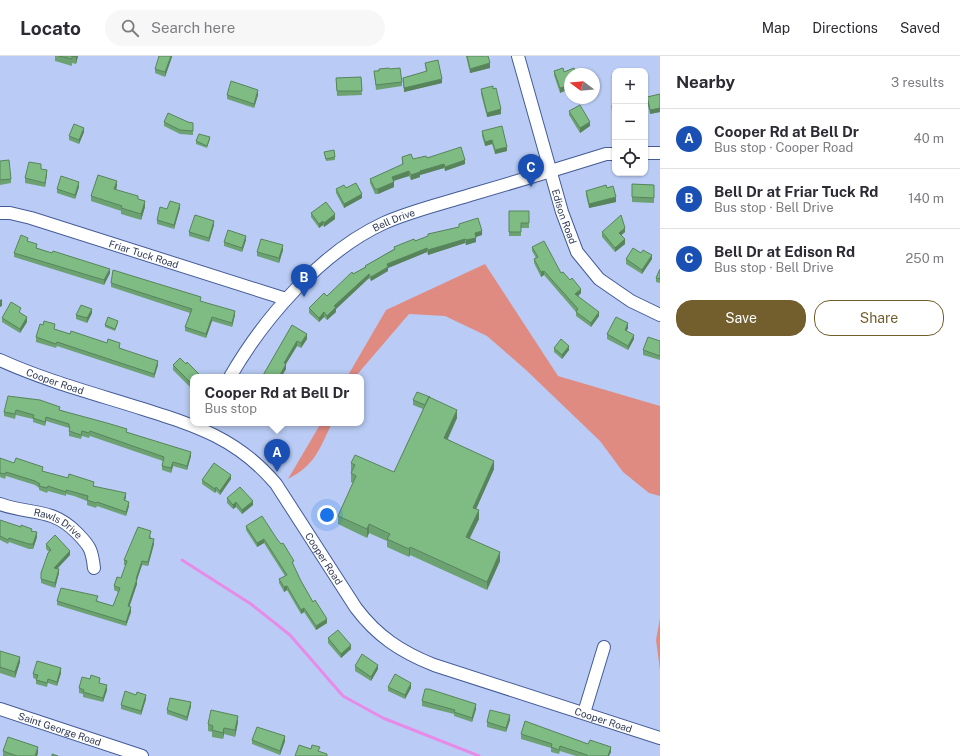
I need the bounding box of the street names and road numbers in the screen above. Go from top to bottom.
street label: Edison Road [550,188,579,246]
street label: Bell Drive [370,206,417,234]
street label: Friar Tuck Road [107,237,180,271]
street label: Cooper Road [25,366,85,396]
street label: Rawls Drive [33,506,85,541]
street label: Cooper Road [303,530,345,587]
street label: Cooper Road [573,705,634,735]
street label: Saint George Road [17,709,103,748]

